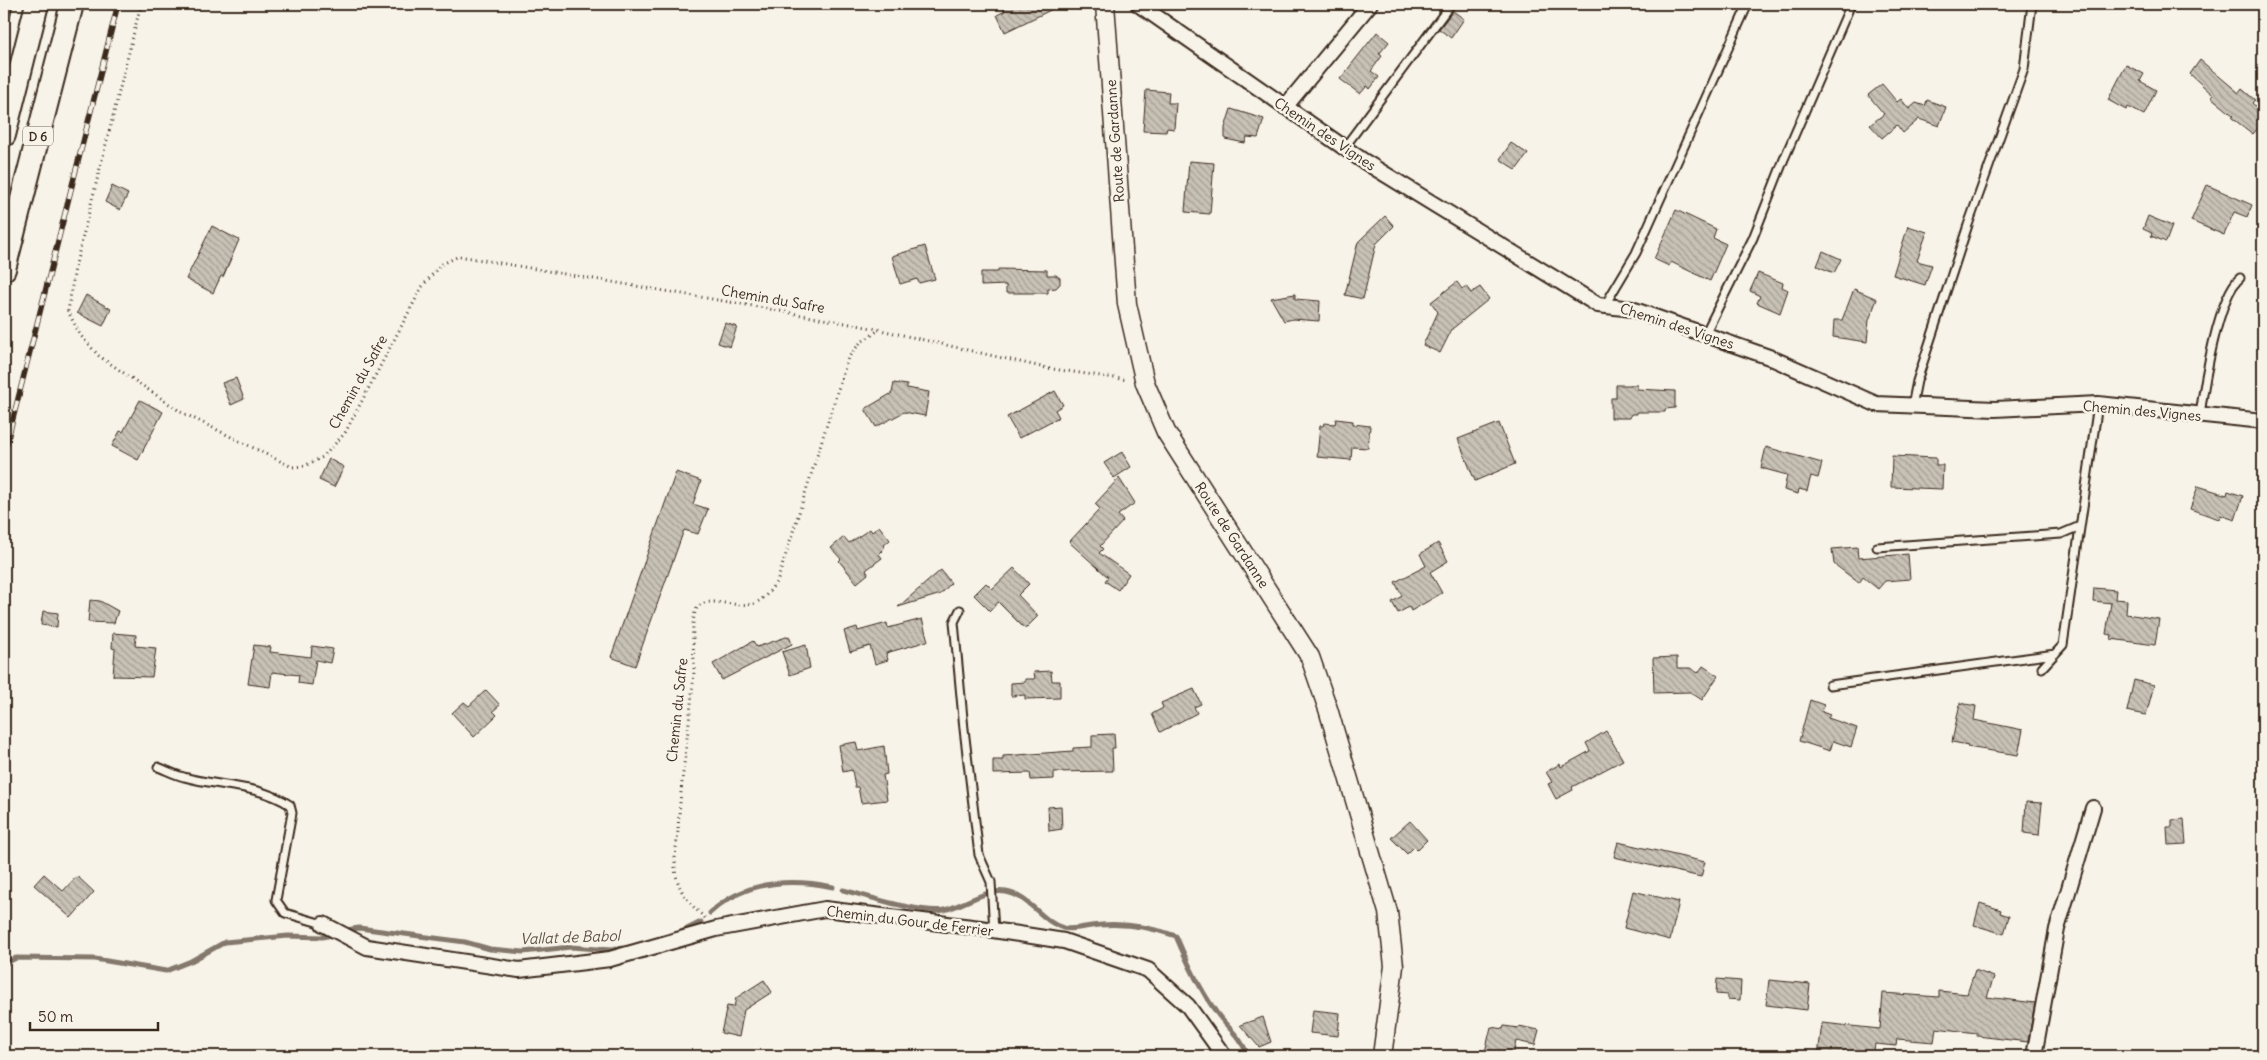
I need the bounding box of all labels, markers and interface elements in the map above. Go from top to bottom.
street label: Route de Gardanne [1102,79,1128,203]
street label: Chemin des Vignes [1271,93,1379,175]
road number: D 6 [23,126,53,146]
street label: Chemin du Safre [720,281,826,317]
street label: Chemin des Vignes [1618,299,1736,353]
street label: Chemin du Safre [325,332,391,432]
street label: Chemin des Vignes [2082,397,2202,425]
street label: Route de Gardanne [1191,479,1273,591]
street label: Chemin du Safre [663,657,691,763]
street label: Chemin du Gour de Ferrier [825,902,995,940]
water label: Vallat de Babol [520,926,623,948]
scale bar [30,1000,158,1032]
text: 50 m [38,1007,73,1026]

